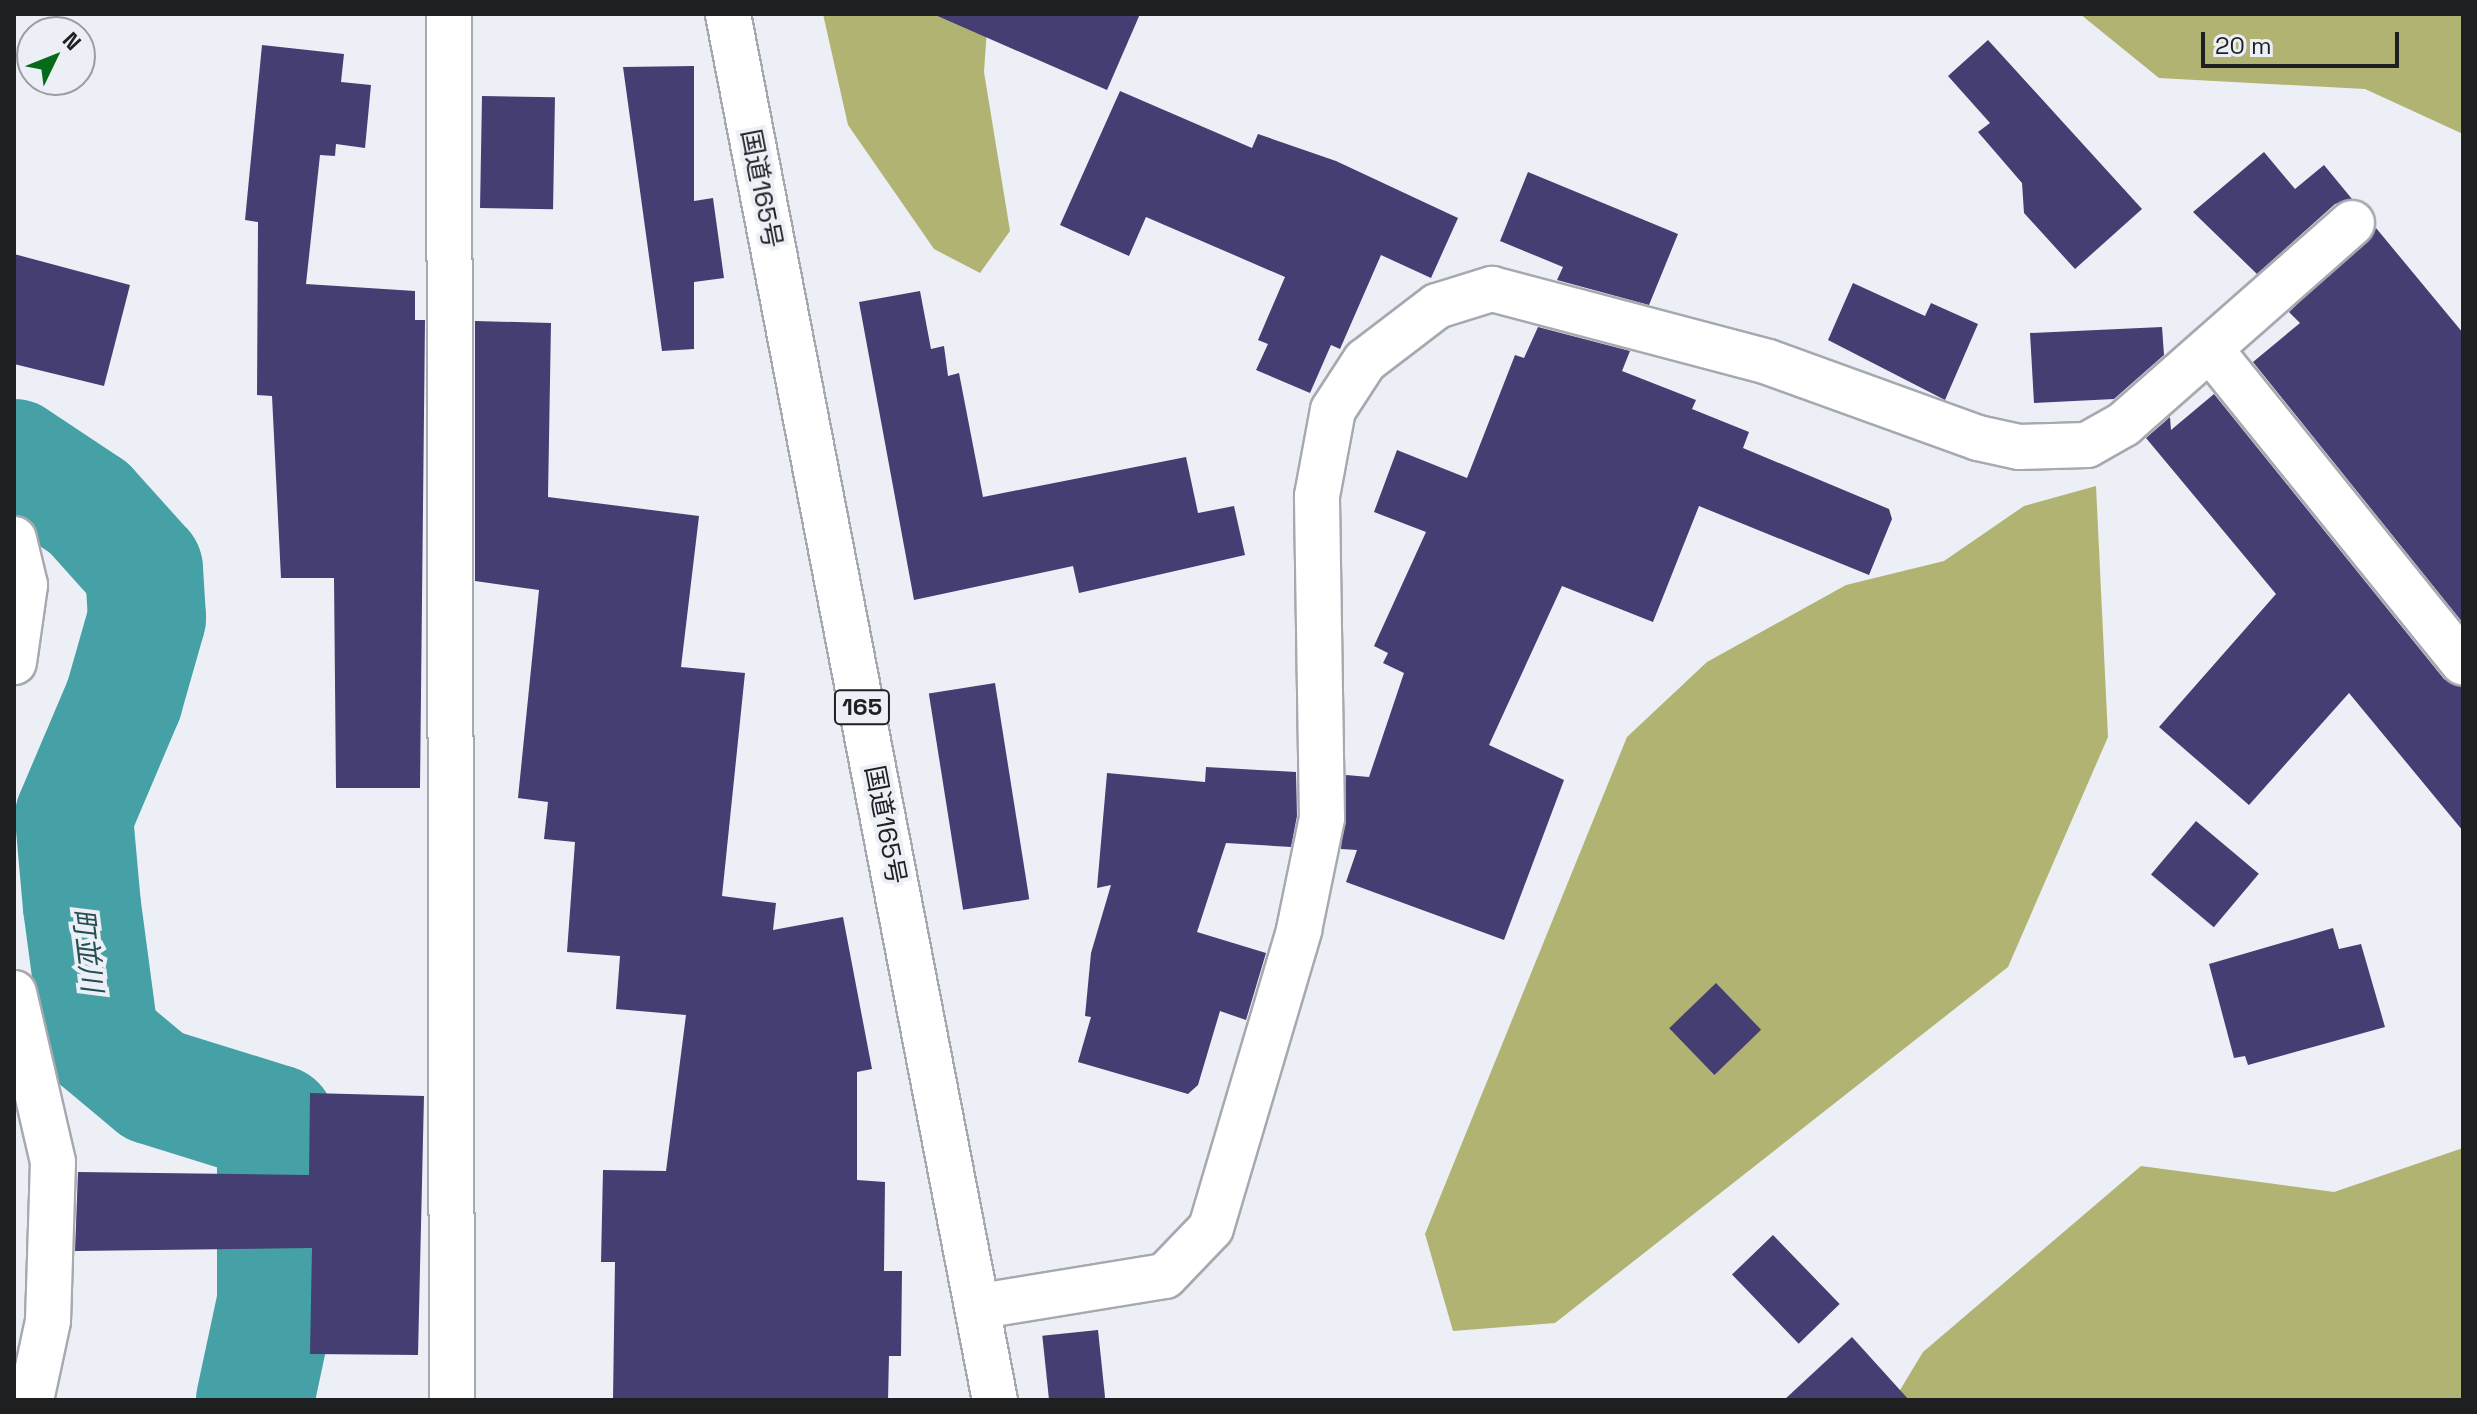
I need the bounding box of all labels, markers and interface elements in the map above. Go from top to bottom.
north arrow [16,16,96,96]
scale bar [2205,16,2403,66]
text: N [57,26,87,56]
text: 20 m [2215,30,2272,61]
street label: 国道165号 [734,127,788,251]
road number: 165 [832,687,892,727]
street label: 国道165号 [858,763,912,887]
water label: 町並川 [66,906,110,994]

